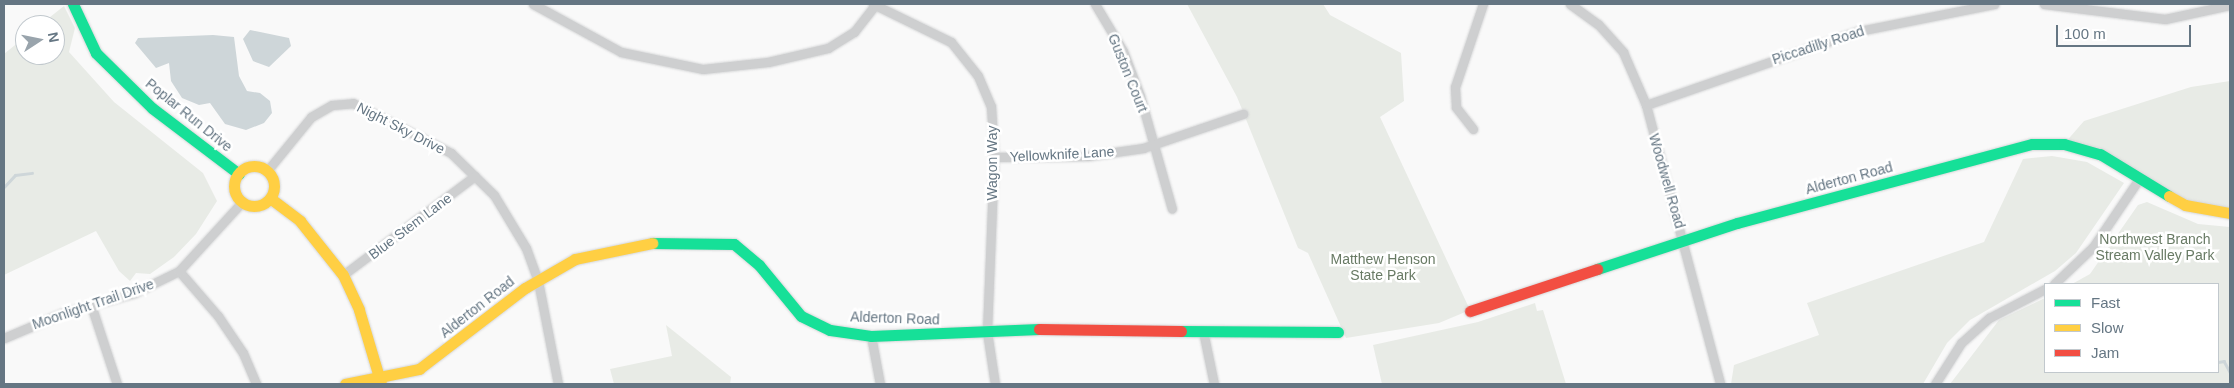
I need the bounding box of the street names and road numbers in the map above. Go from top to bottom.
street label: Piccadilly Road [1770,22,1866,68]
street label: Guston Court [1105,31,1151,115]
street label: Poplar Run Drive [142,75,236,155]
street label: Night Sky Drive [354,99,448,157]
street label: Wagon Way [984,125,1000,201]
street label: Woodwell Road [1645,132,1689,230]
street label: Yellowknife Lane [1009,143,1115,165]
street label: Alderton Road [1804,158,1894,198]
street label: Blue Stem Lane [365,189,455,263]
street label: Alderton Road [437,273,517,341]
street label: Moonlight Trail Drive [30,275,156,333]
street label: Alderton Road [850,308,940,328]

